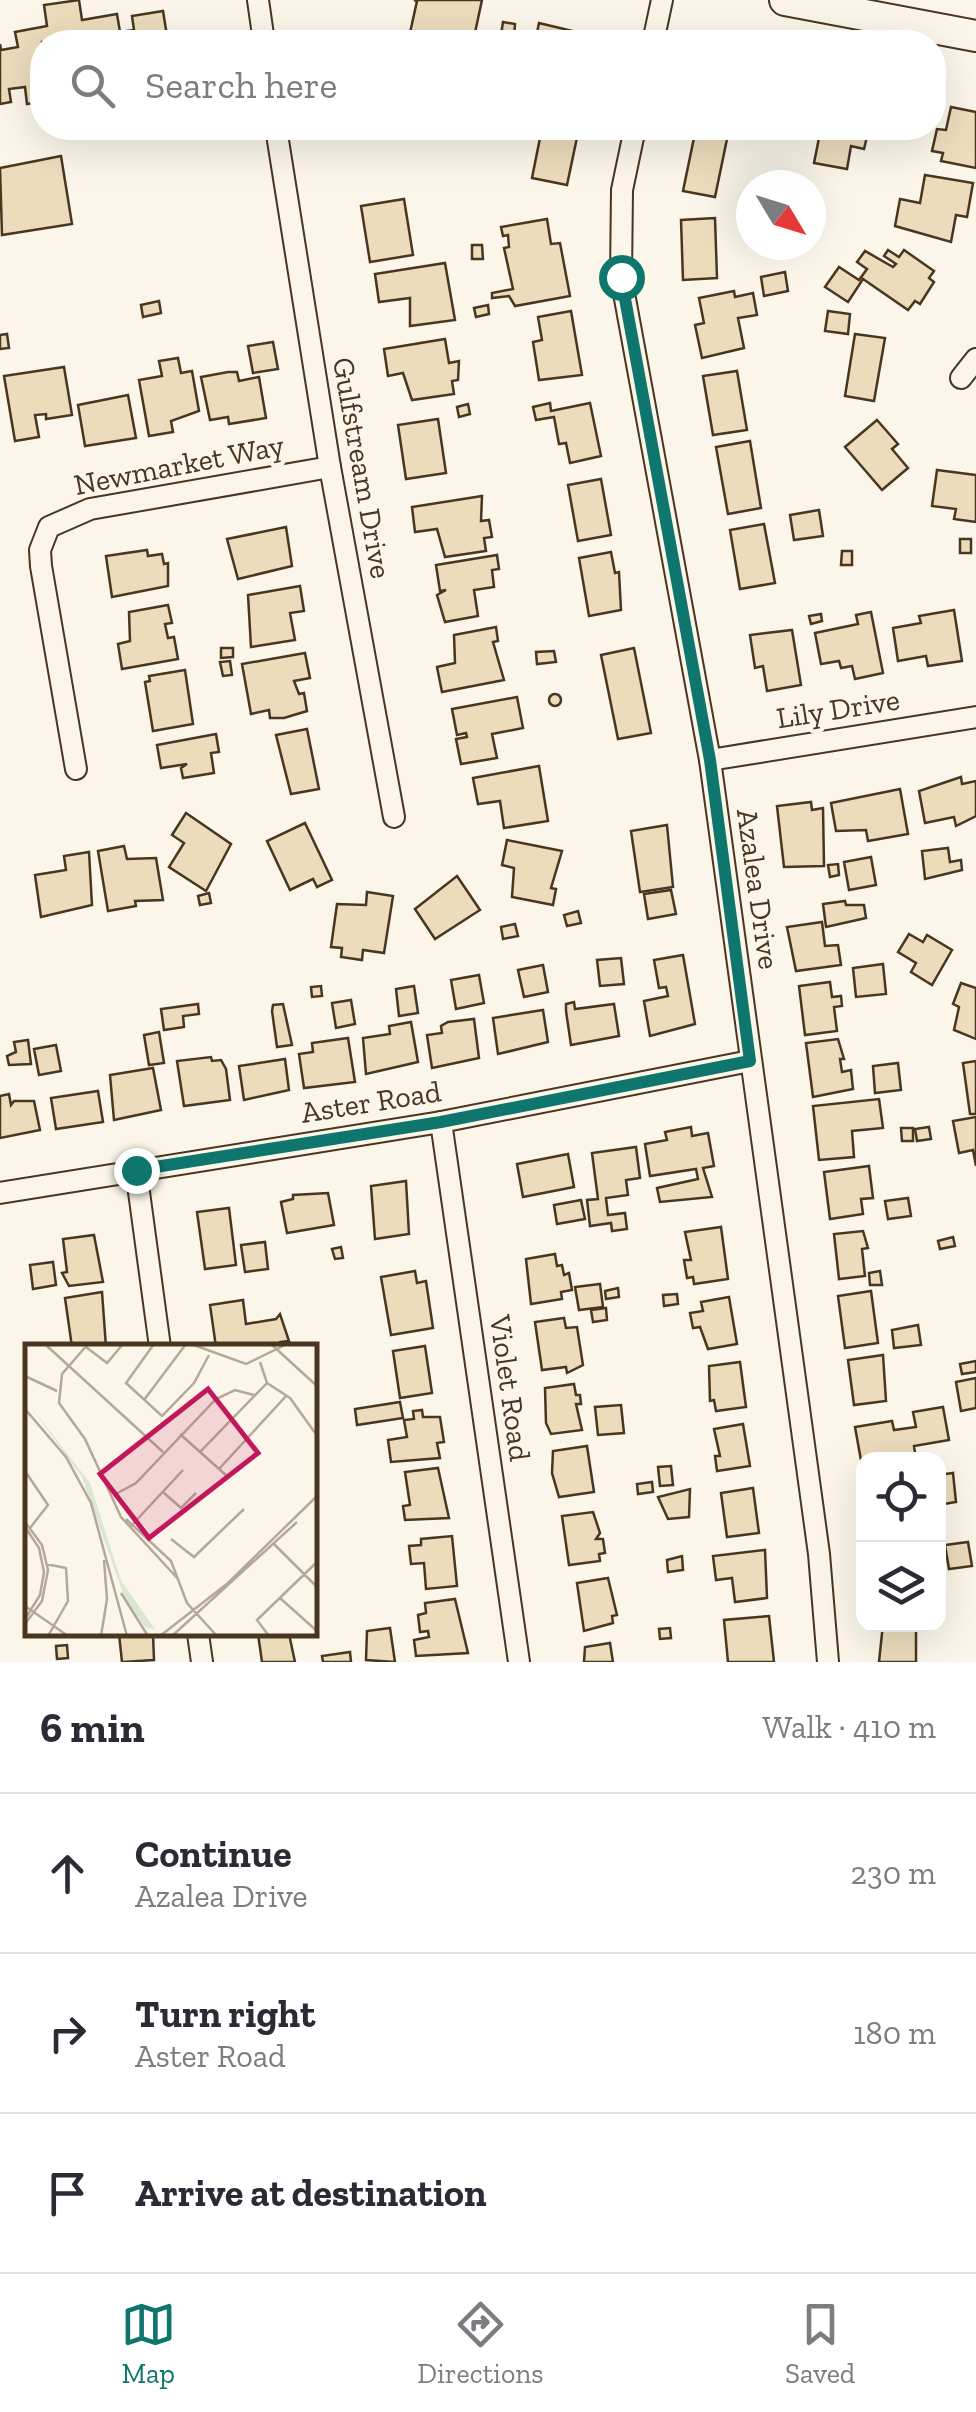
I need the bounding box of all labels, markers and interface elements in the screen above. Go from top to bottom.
search box [30,30,946,140]
icon: search [65,58,120,113]
text: Search here [145,62,337,108]
north arrow [736,170,826,260]
route start [599,255,645,301]
street label: Gulfstream Drive [325,355,399,581]
street label: Newmarket Way [71,427,288,503]
street label: Lily Drive [774,681,902,737]
street label: Azalea Drive [729,806,787,972]
street label: Aster Road [298,1073,444,1131]
route end [114,1148,160,1194]
street label: Violet Road [482,1312,538,1464]
inset map [25,1344,318,1637]
map controls [856,1452,946,1632]
button: locate [856,1452,946,1542]
button: layers [856,1542,946,1632]
text: 6 min [40,1702,145,1753]
text: Walk · 410 m [762,1708,936,1746]
text: Continue [135,1831,292,1877]
icon: ahead [40,1846,95,1901]
text: 230 m [851,1854,936,1892]
text: Azalea Drive [135,1877,308,1915]
text: Turn right [135,1991,315,2037]
icon: right [40,2006,95,2061]
text: 180 m [853,2014,936,2052]
text: Aster Road [135,2037,286,2075]
icon: arrive [40,2166,95,2221]
text: Arrive at destination [135,2170,486,2216]
tab: Map [121,2297,176,2390]
tab: Directions [417,2297,544,2390]
tab: Saved [785,2297,855,2390]

